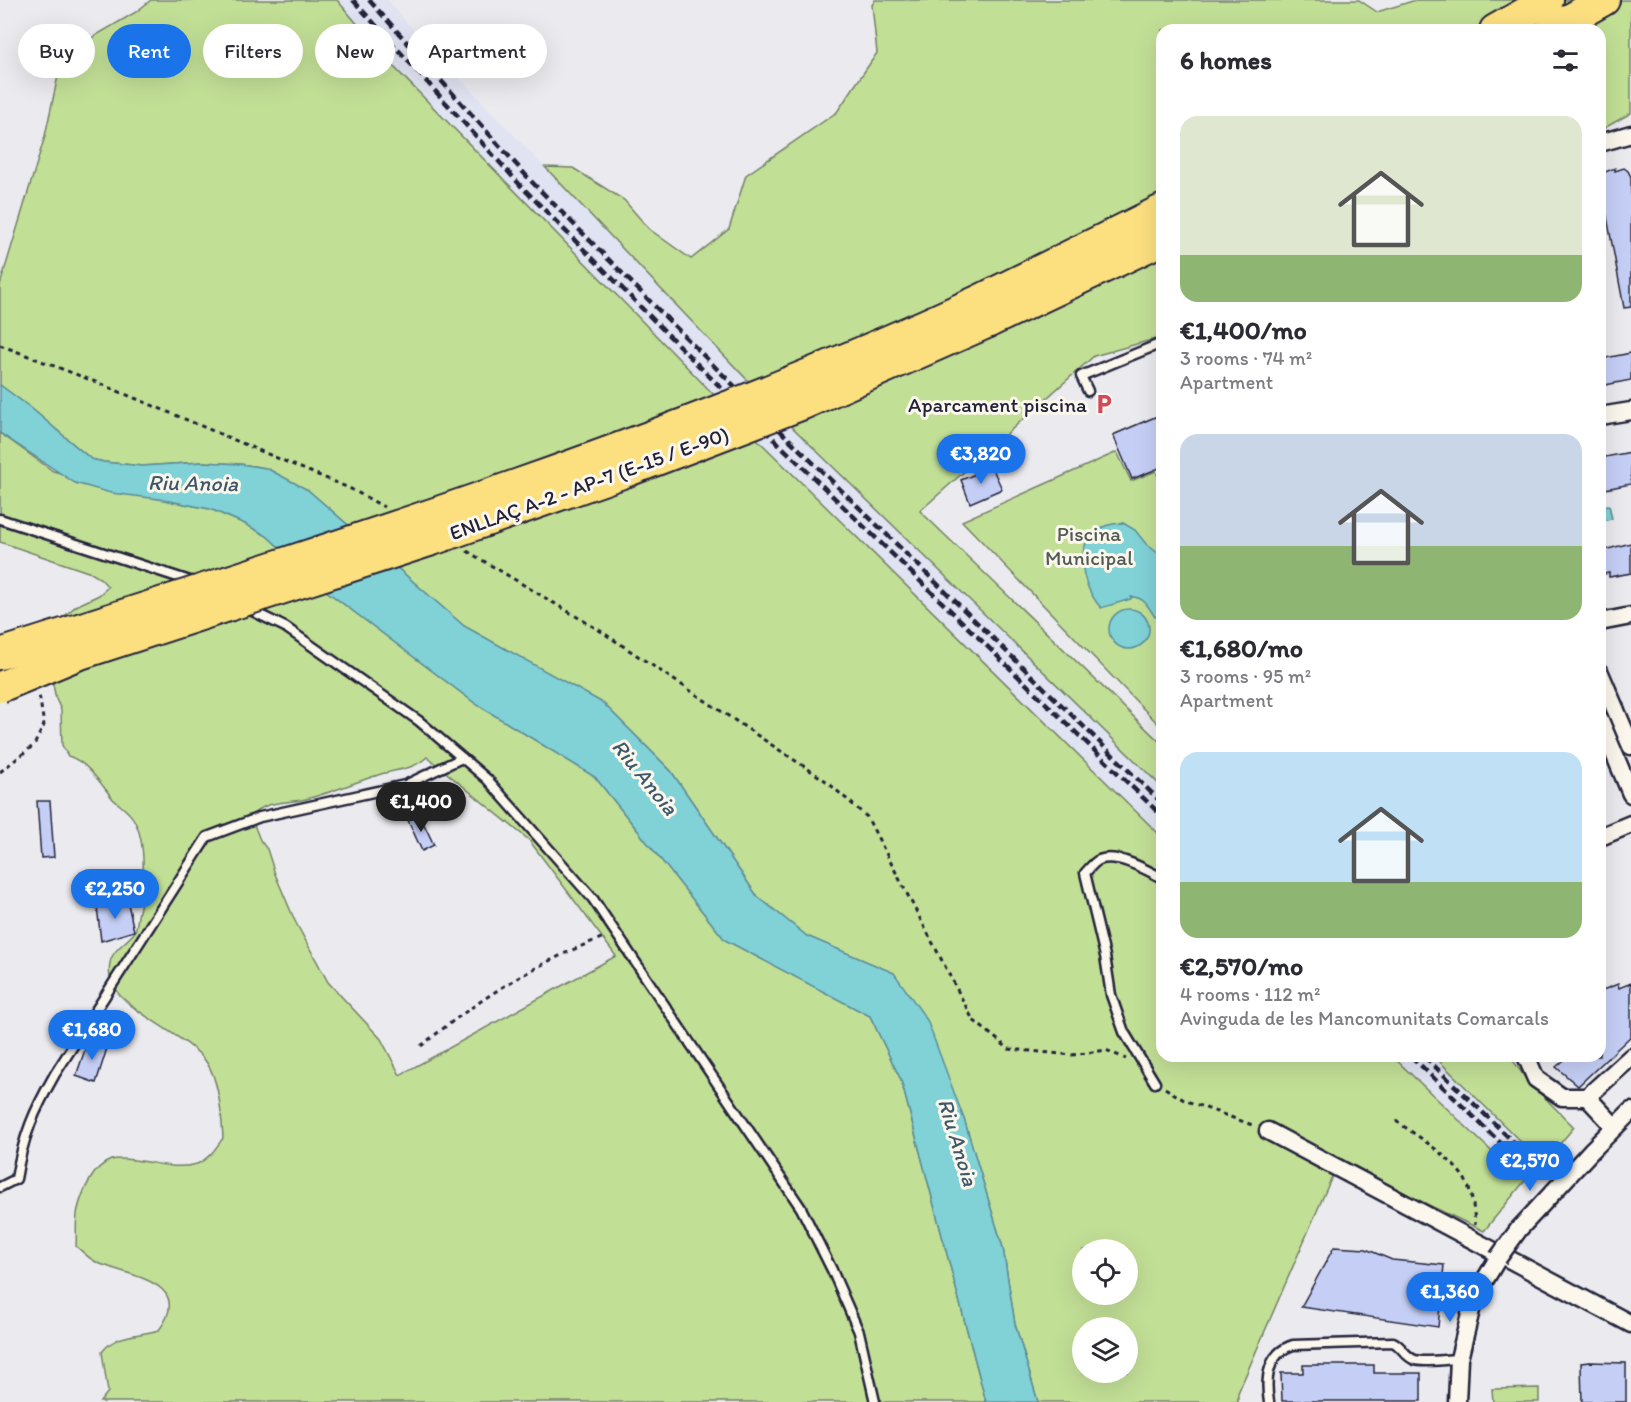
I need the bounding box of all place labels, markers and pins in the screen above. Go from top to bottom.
place label: Aparcament piscina [908,392,1087,417]
parking icon: Aparcament piscina [1092,392,1116,416]
pin: €3,820 [932,434,1030,485]
pin: €1,400 [372,782,470,833]
pin: €2,250 [66,869,164,920]
pin: €1,680 [43,1010,141,1061]
pin: €2,570 [1481,1141,1579,1192]
pin: €1,360 [1401,1272,1499,1323]

